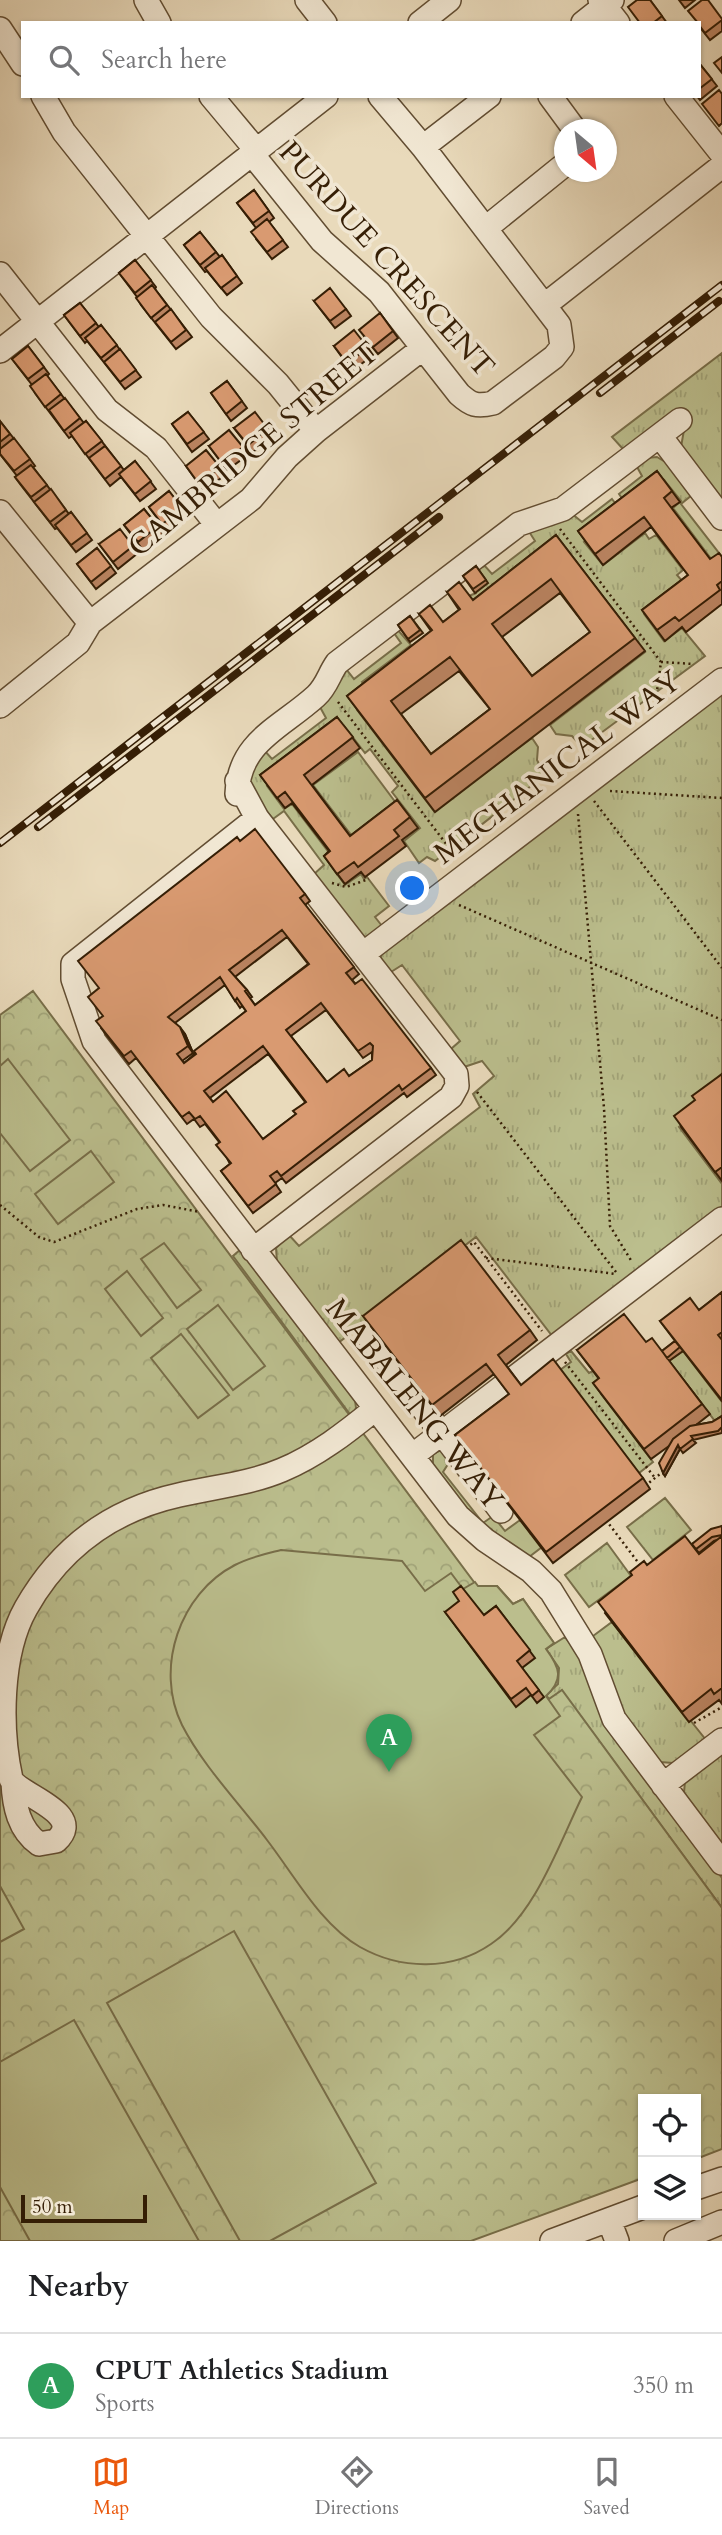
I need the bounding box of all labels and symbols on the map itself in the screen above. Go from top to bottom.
north arrow [554,119,617,182]
street label: PURDUE CRESCENT [269,132,504,386]
street label: CAMBRIDGE STREET [119,332,387,566]
street label: MECHANICAL WAY [425,661,690,874]
your location [395,871,429,905]
street label: MABALENG WAY [316,1290,513,1520]
pin: A [366,1714,412,1772]
scale bar [21,2192,147,2224]

